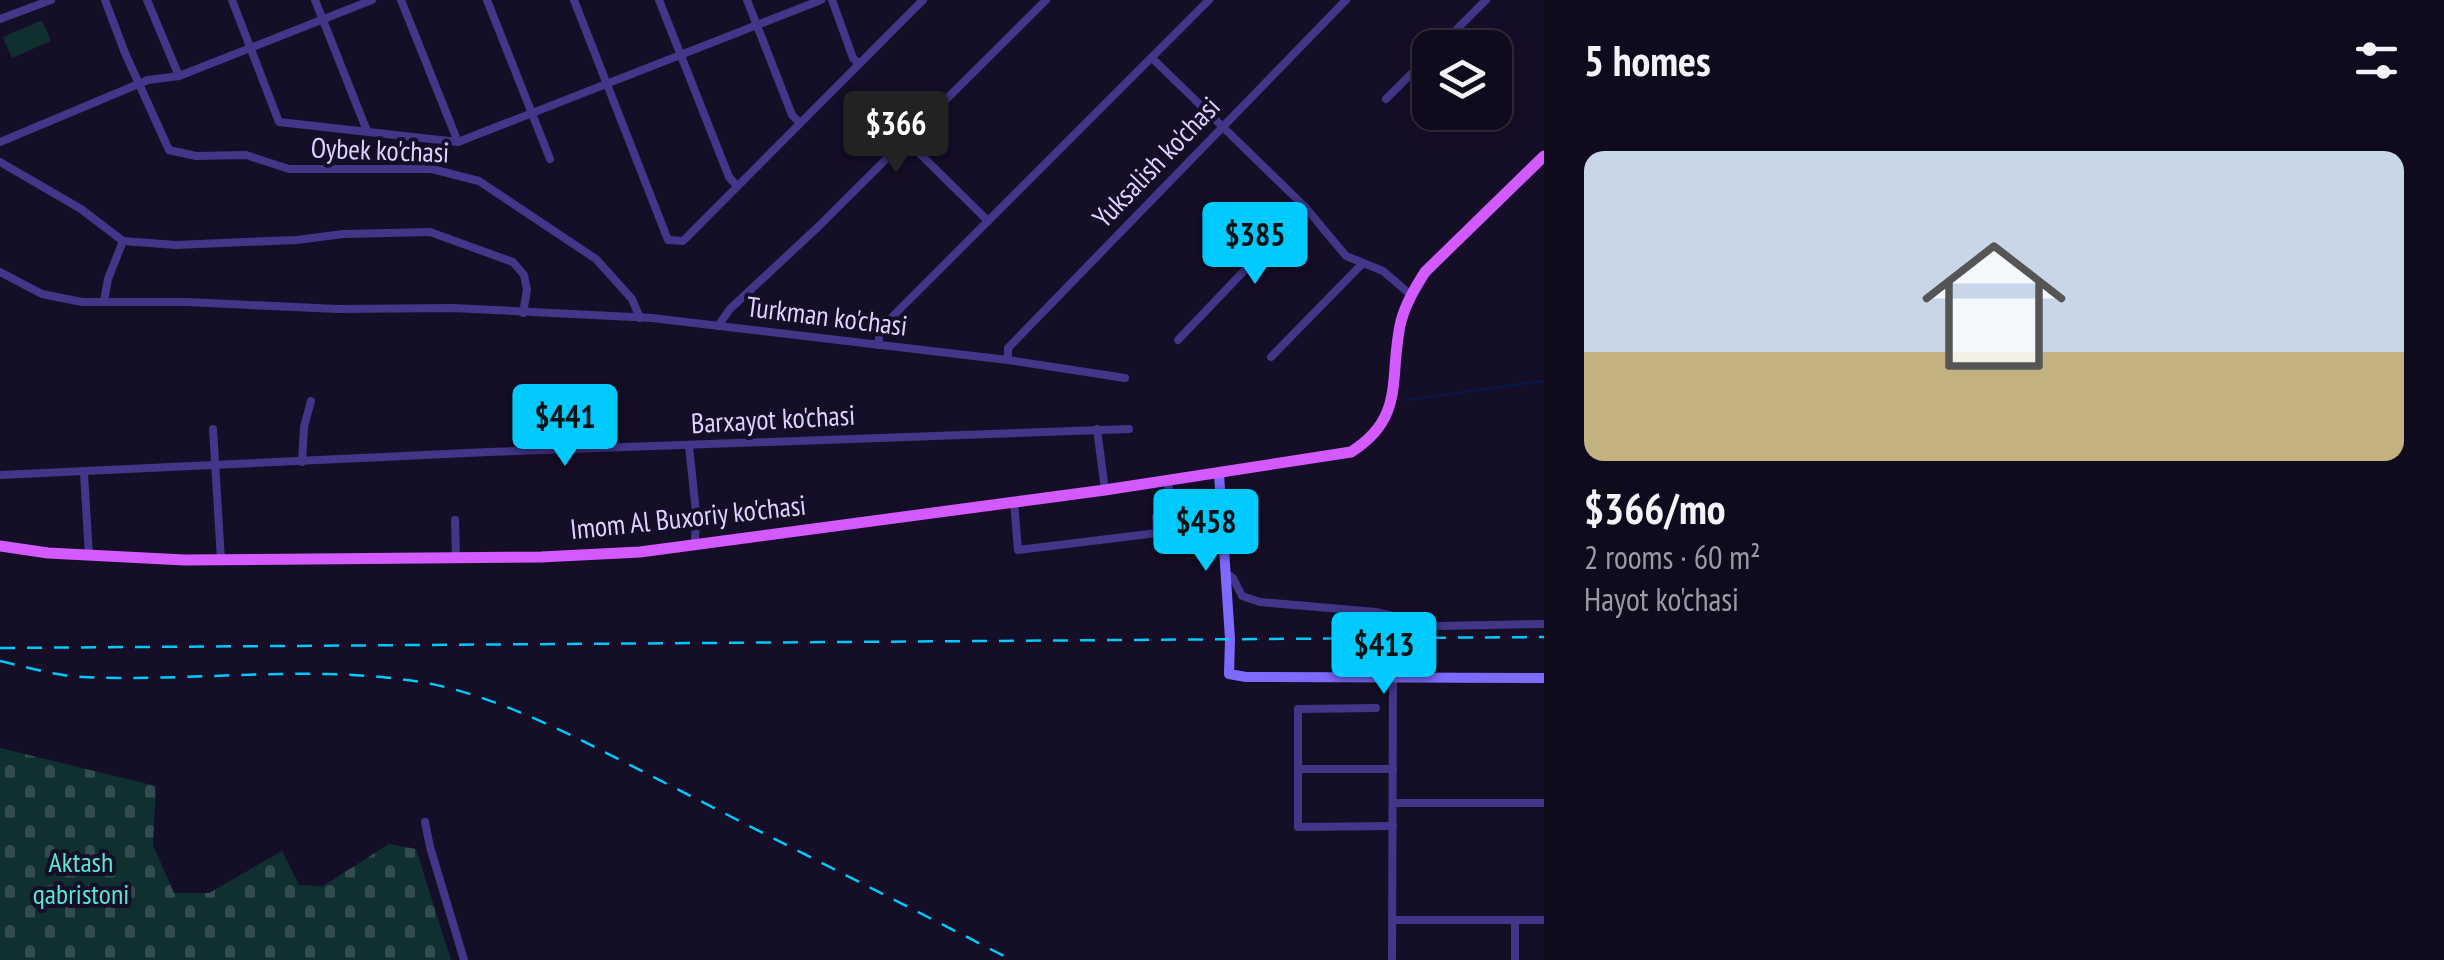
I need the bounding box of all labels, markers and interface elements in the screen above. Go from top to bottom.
map controls [1412,30,1512,130]
button: layers [1412,30,1512,130]
text: 5 homes [1584,33,1711,88]
icon: filters [2349,33,2404,88]
street label: Yuksalish ko'chasi [1084,88,1227,235]
pin: $366 [837,91,955,176]
text: $366 [865,102,927,144]
street label: Oybek ko'chasi [310,129,450,170]
pin: $385 [1196,202,1314,287]
text: $385 [1224,213,1286,255]
icon: home [1904,216,2084,396]
street label: Turkman ko'chasi [745,287,910,344]
pin: $441 [506,384,624,469]
text: $441 [534,395,596,437]
street label: Barxayot ko'chasi [690,396,856,441]
text: $366/mo [1584,481,1726,536]
street label: Imom Al Buxoriy ko'chasi [568,486,808,547]
pin: $458 [1147,489,1265,574]
text: $458 [1175,500,1237,542]
text: 2 rooms · 60 m² [1584,536,1761,578]
text: Hayot ko'chasi [1584,578,1739,620]
pin: $413 [1325,612,1443,697]
text: $413 [1353,623,1415,665]
park label: Aktash qabristoni [33,843,129,912]

